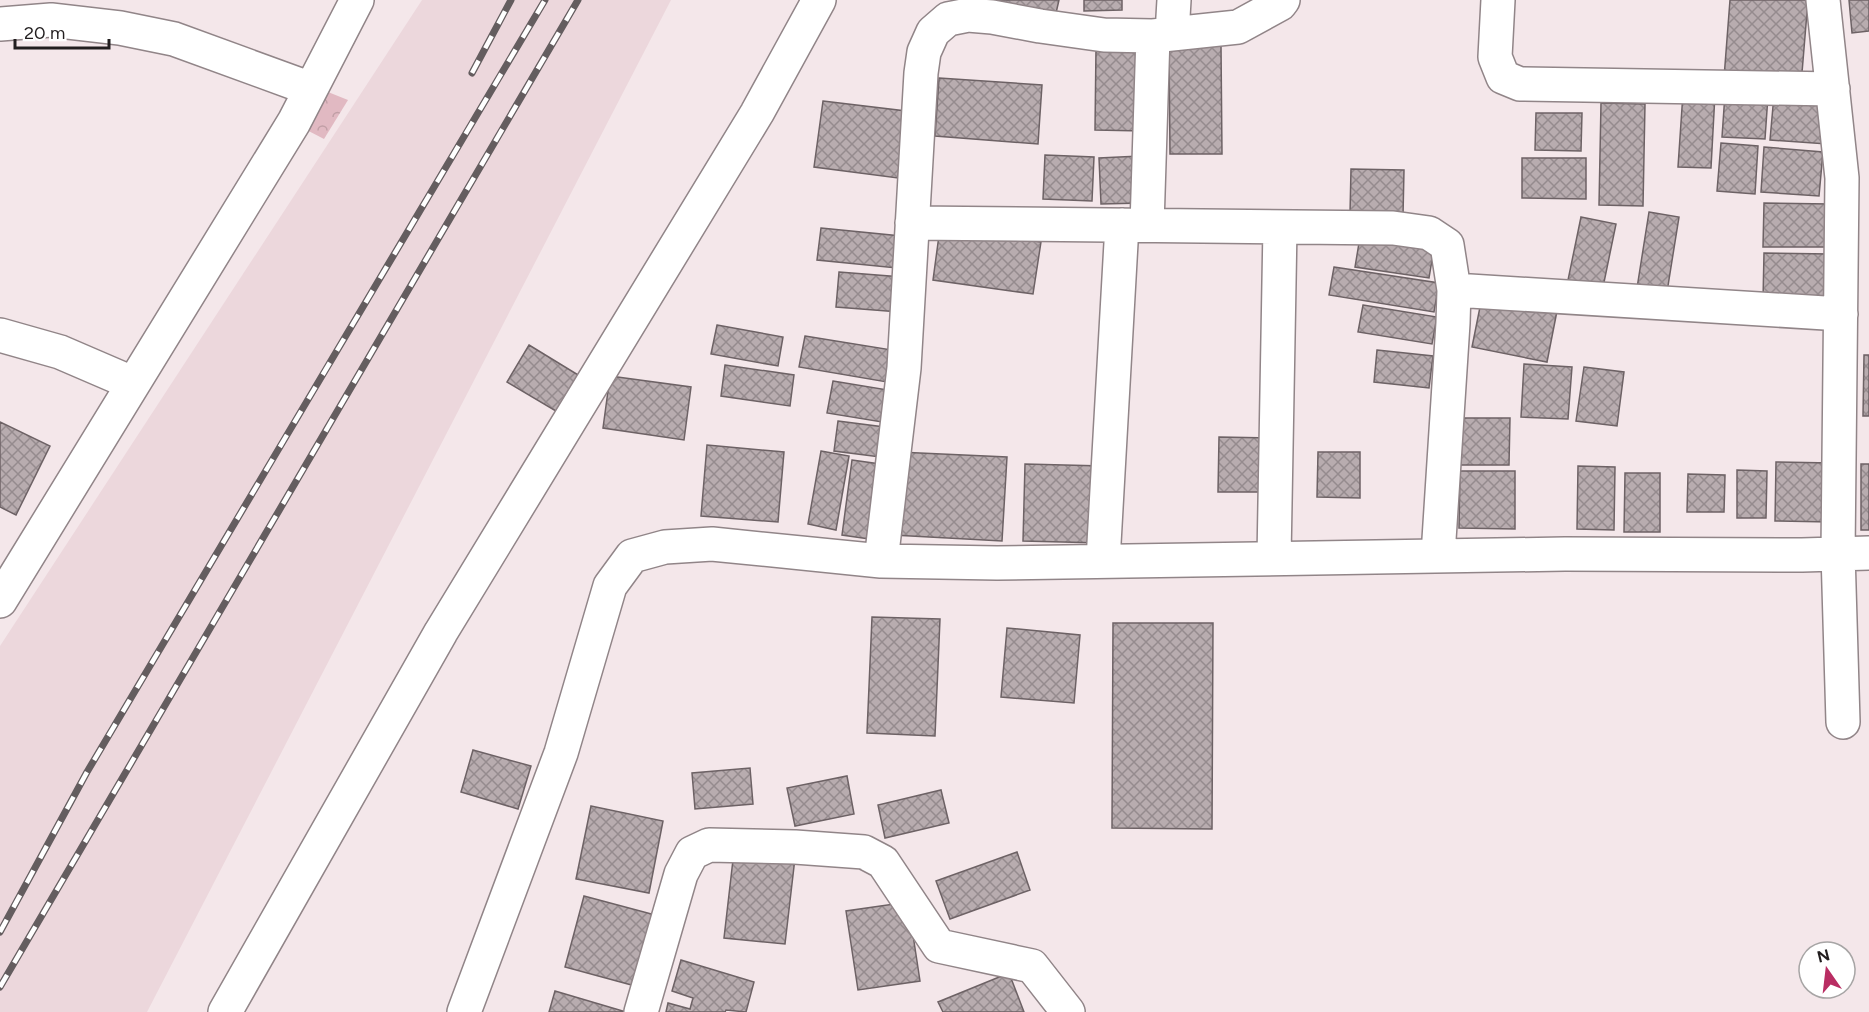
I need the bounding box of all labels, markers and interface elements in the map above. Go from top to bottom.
scale bar [15,12,110,50]
text: 20 m [24,22,65,44]
north arrow [1797,940,1857,1000]
text: N [1815,945,1832,967]

